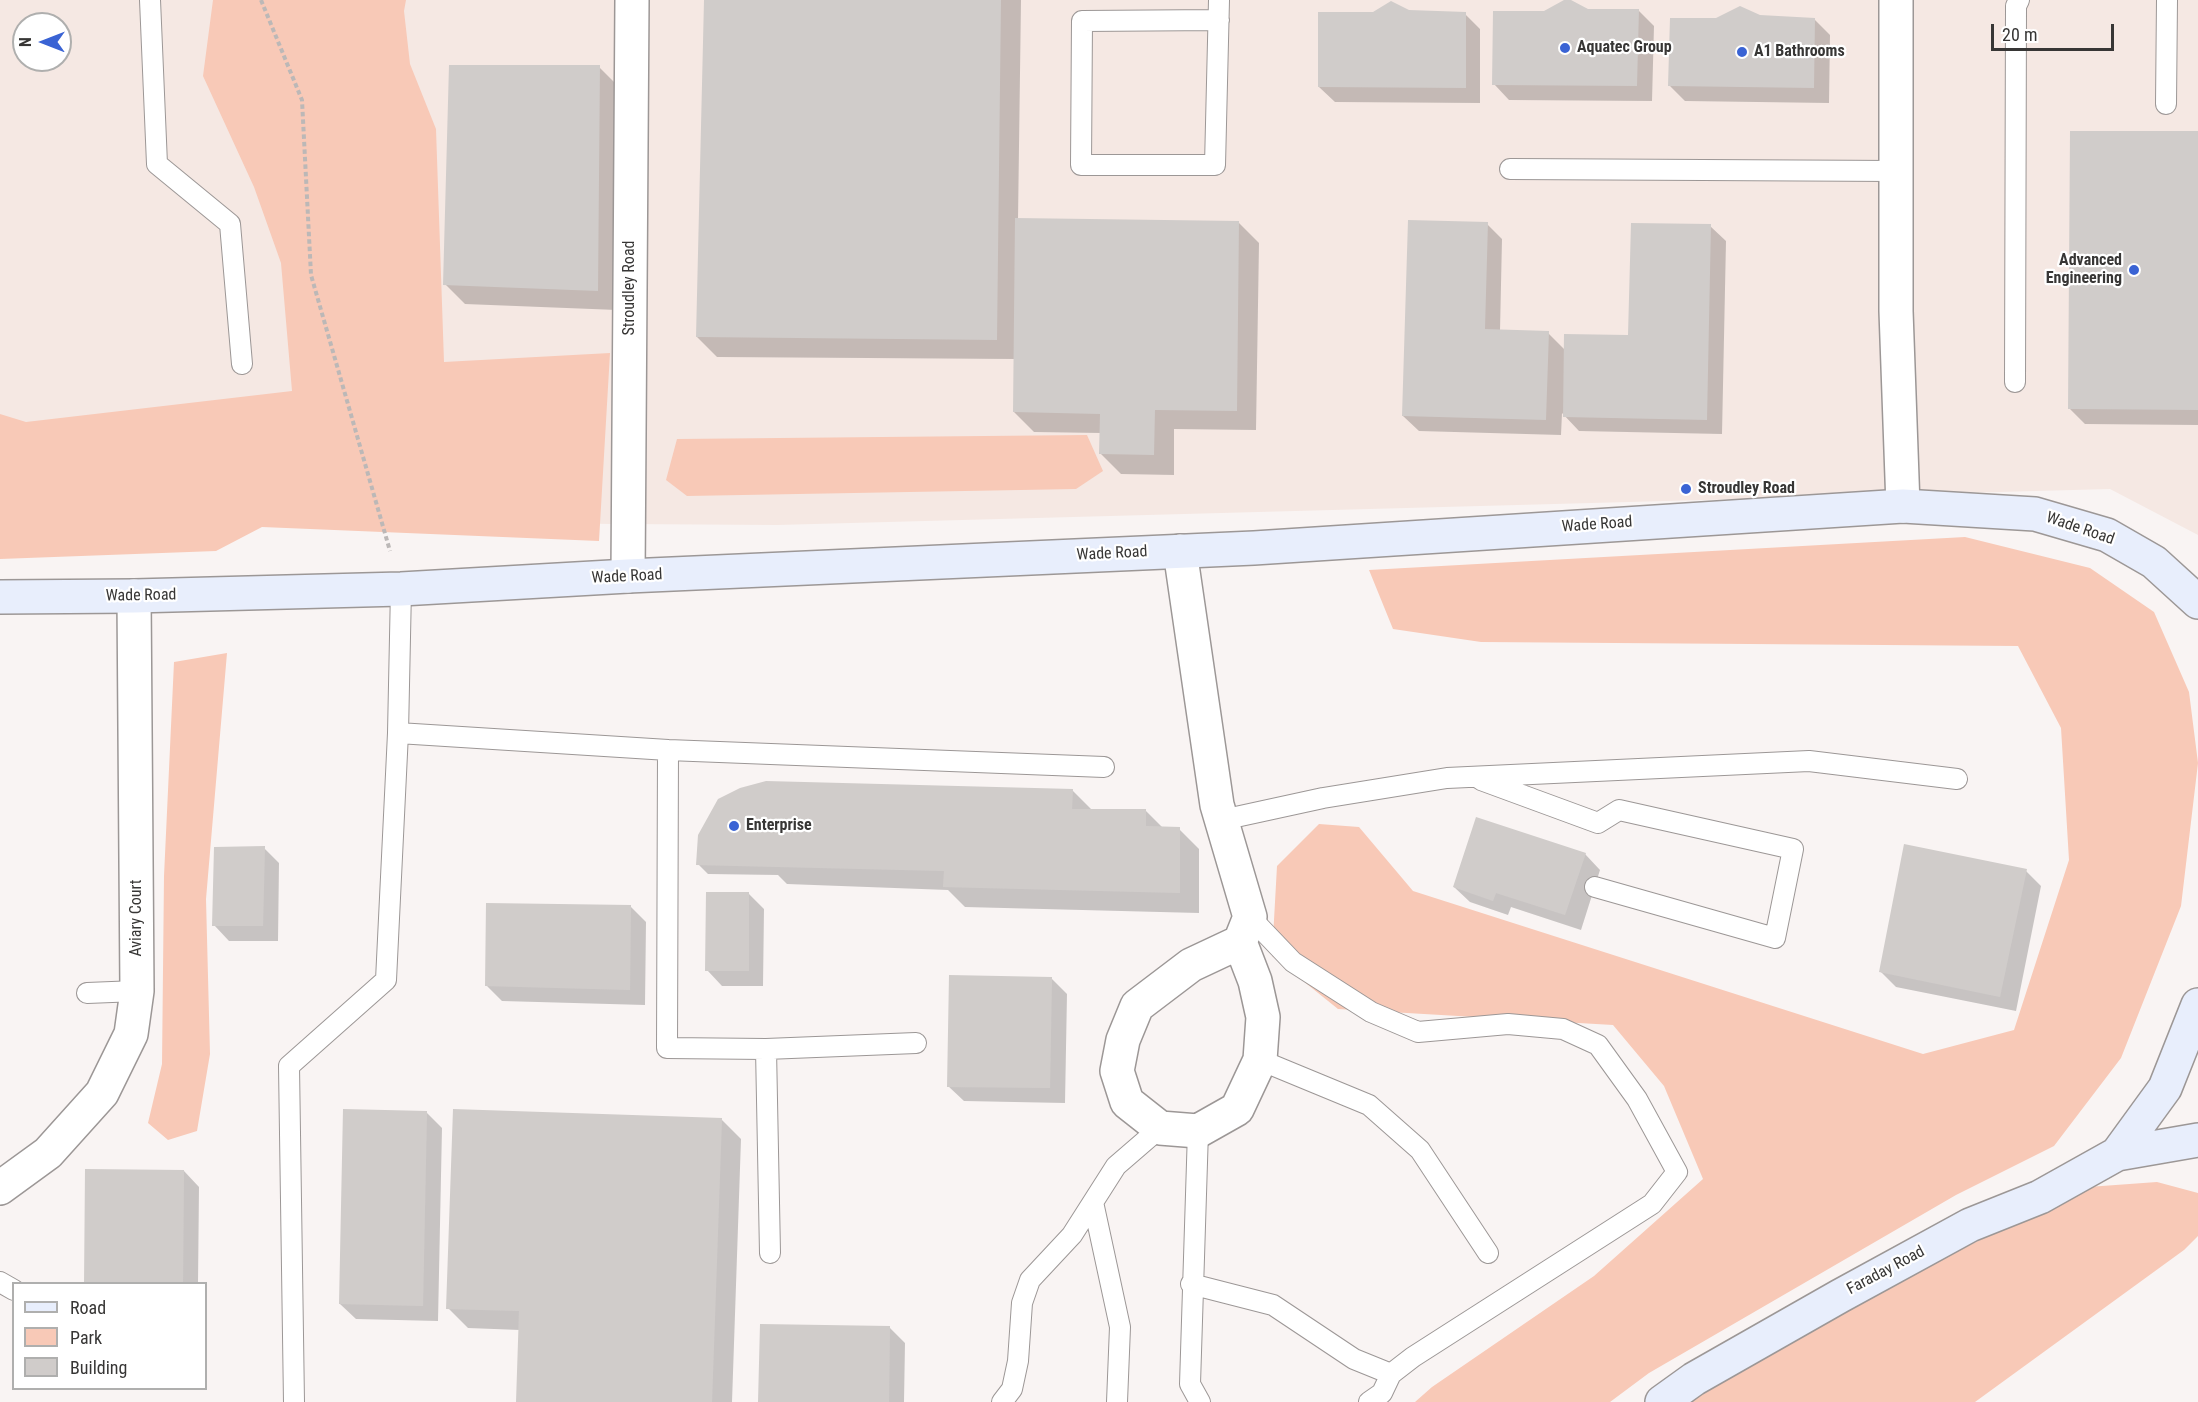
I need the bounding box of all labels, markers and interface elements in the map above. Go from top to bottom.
north arrow [12,12,72,72]
scale bar [1994,12,2117,50]
text: 20 m [2002,24,2037,45]
text: N [16,37,35,47]
place label: Aquatec Group [1577,38,1672,58]
marker: Aquatec Group [1558,41,1572,55]
place label: A1 Bathrooms [1754,42,1845,62]
marker: A1 Bathrooms [1735,45,1749,59]
street label: Stroudley Road [620,241,640,335]
place label: Advanced Engineering [2046,251,2122,289]
marker: Advanced Engineering [2127,263,2141,277]
place label: Stroudley Road [1698,479,1795,499]
marker: Stroudley Road [1679,482,1693,496]
street label: Wade Road [2043,508,2117,550]
street label: Wade Road [1561,513,1633,537]
street label: Wade Road [1076,543,1148,565]
street label: Wade Road [591,566,663,588]
street label: Wade Road [105,586,177,606]
place label: Enterprise [746,816,812,836]
marker: Enterprise [727,819,741,833]
street label: Aviary Court [127,879,147,957]
street label: Faraday Road [1844,1243,1928,1299]
legend [12,1282,207,1390]
text: Road [70,1297,106,1318]
text: Park [70,1327,102,1348]
text: Building [70,1357,127,1378]

